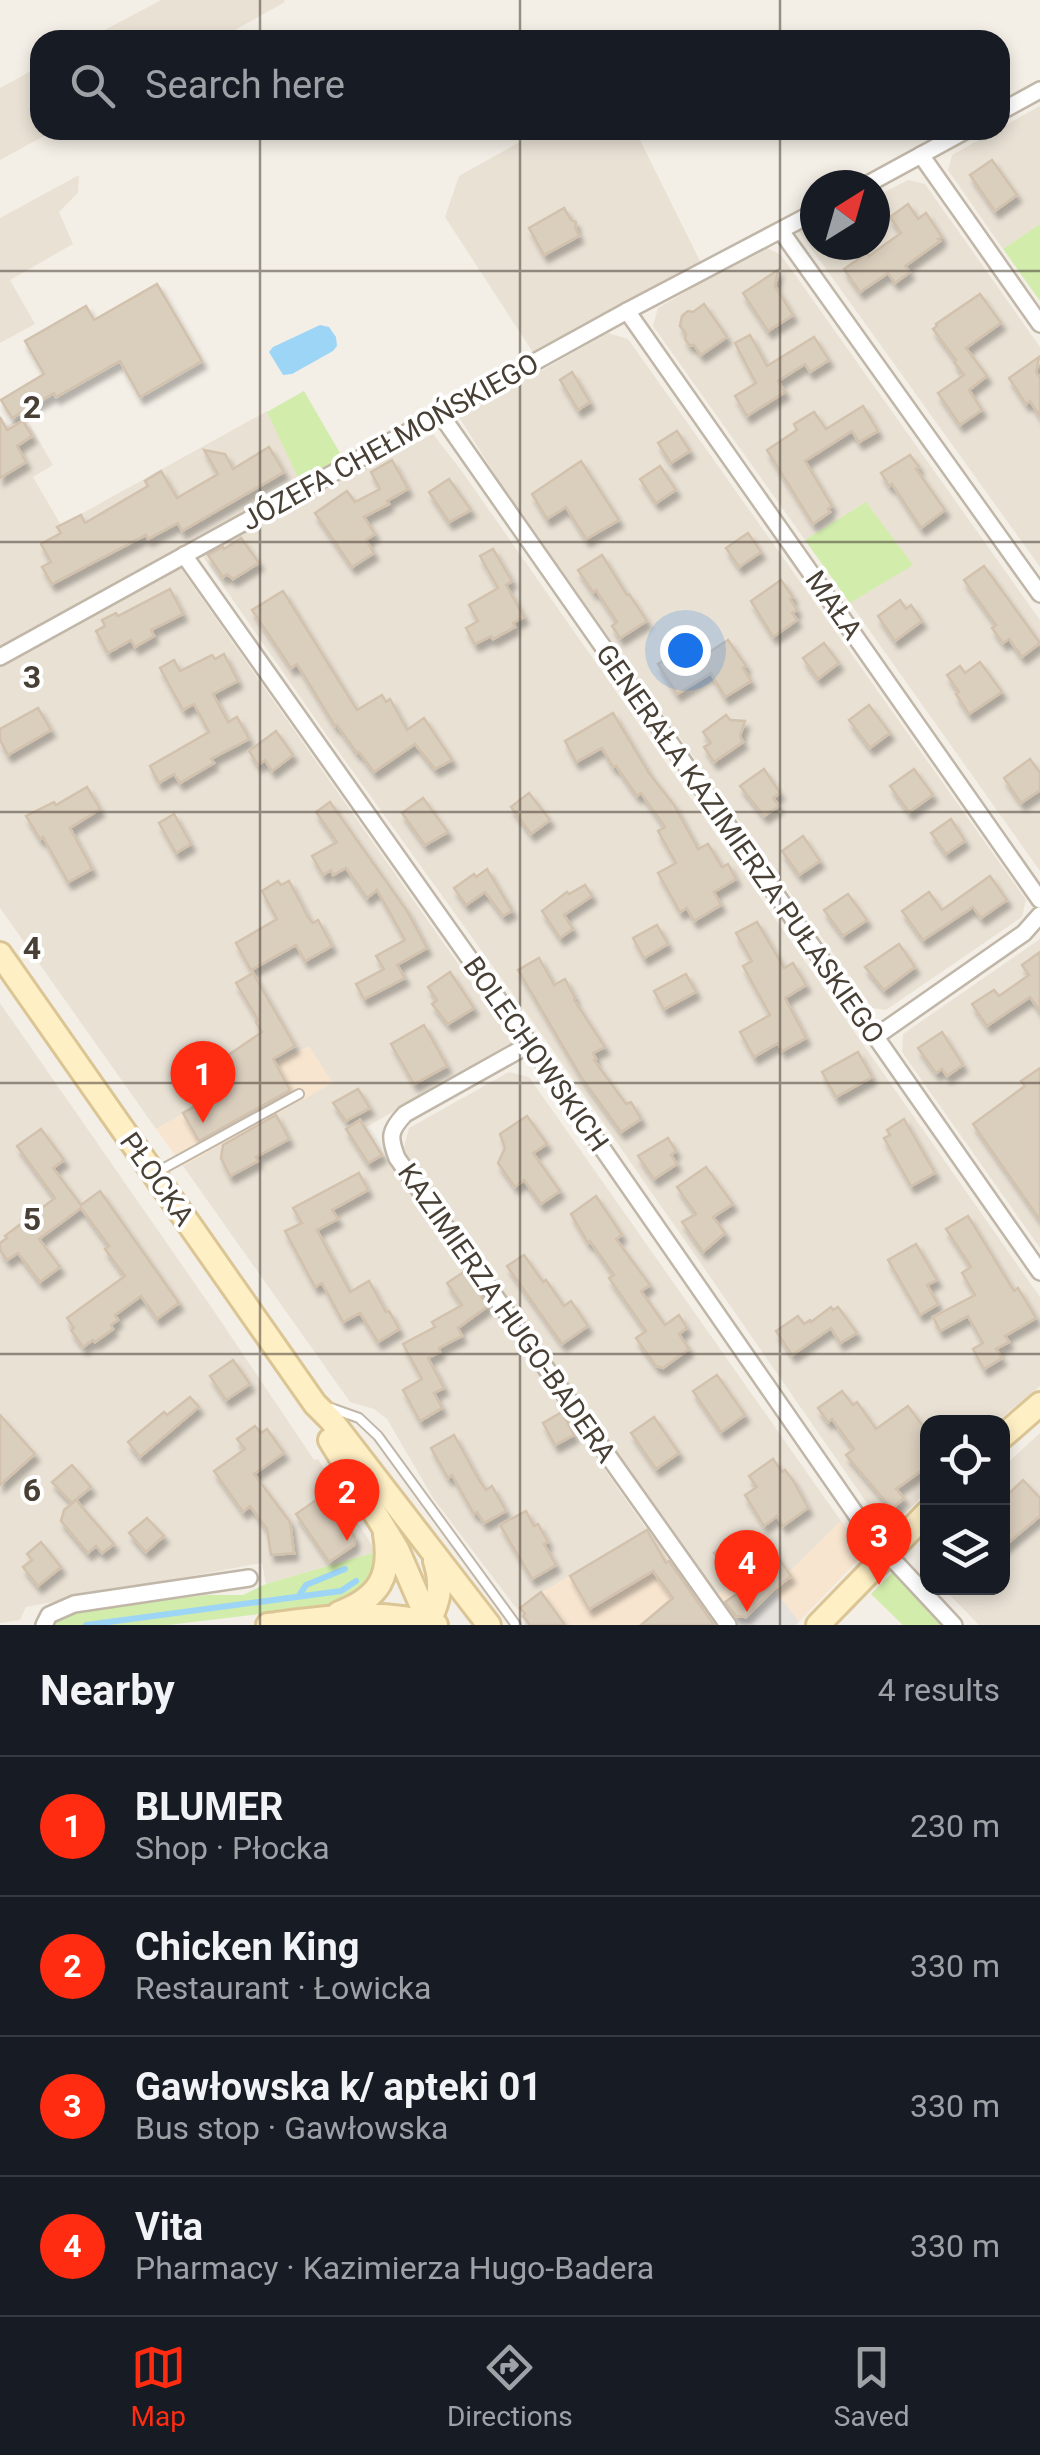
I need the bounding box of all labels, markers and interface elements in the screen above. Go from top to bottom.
search box [30,30,1010,140]
icon: search [65,58,120,113]
text: Search here [145,63,345,107]
north arrow [800,170,890,260]
street label: JÓZEFA CHEŁMOŃSKIEGO [236,347,544,537]
text: 2 [23,388,41,426]
street label: MAŁA [799,564,869,646]
your location [660,625,711,676]
street label: GENERAŁA KAZIMIERZA PUŁASKIEGO [589,638,891,1050]
text: 3 [23,658,41,696]
text: 4 [23,929,41,967]
street label: BOLECHOWSKICH [457,950,615,1158]
pin: 1 [170,1040,236,1123]
street label: PŁOCKA [113,1126,201,1232]
street label: KAZIMIERZA HUGO-BADERA [391,1157,623,1469]
text: 5 [23,1200,41,1238]
map controls [920,1415,1010,1595]
button: locate [920,1415,1010,1505]
pin: 2 [314,1458,380,1541]
text: 6 [23,1471,41,1509]
pin: 3 [846,1502,912,1585]
button: layers [920,1505,1010,1595]
pin: 4 [714,1530,780,1612]
text: Nearby [40,1666,175,1715]
text: 4 results [878,1671,1000,1709]
text: BLUMER [135,1785,283,1829]
text: 1 [63,1807,82,1845]
text: 230 m [910,1807,1000,1845]
text: Shop · Płocka [135,1829,330,1867]
text: Chicken King [135,1925,359,1969]
text: 2 [63,1947,82,1985]
text: 330 m [910,1947,1000,1985]
text: Restaurant · Łowicka [135,1969,431,2007]
text: Gawłowska k/ apteki 01 [135,2065,542,2109]
text: 3 [63,2087,82,2125]
text: 330 m [910,2087,1000,2125]
text: Bus stop · Gawłowska [135,2109,449,2147]
text: Vita [135,2205,203,2249]
text: 4 [63,2227,82,2265]
text: 330 m [910,2227,1000,2265]
text: Pharmacy · Kazimierza Hugo-Badera [135,2249,654,2287]
tab: Map [131,2340,186,2433]
tab: Directions [447,2340,573,2433]
tab: Saved [834,2340,909,2433]

